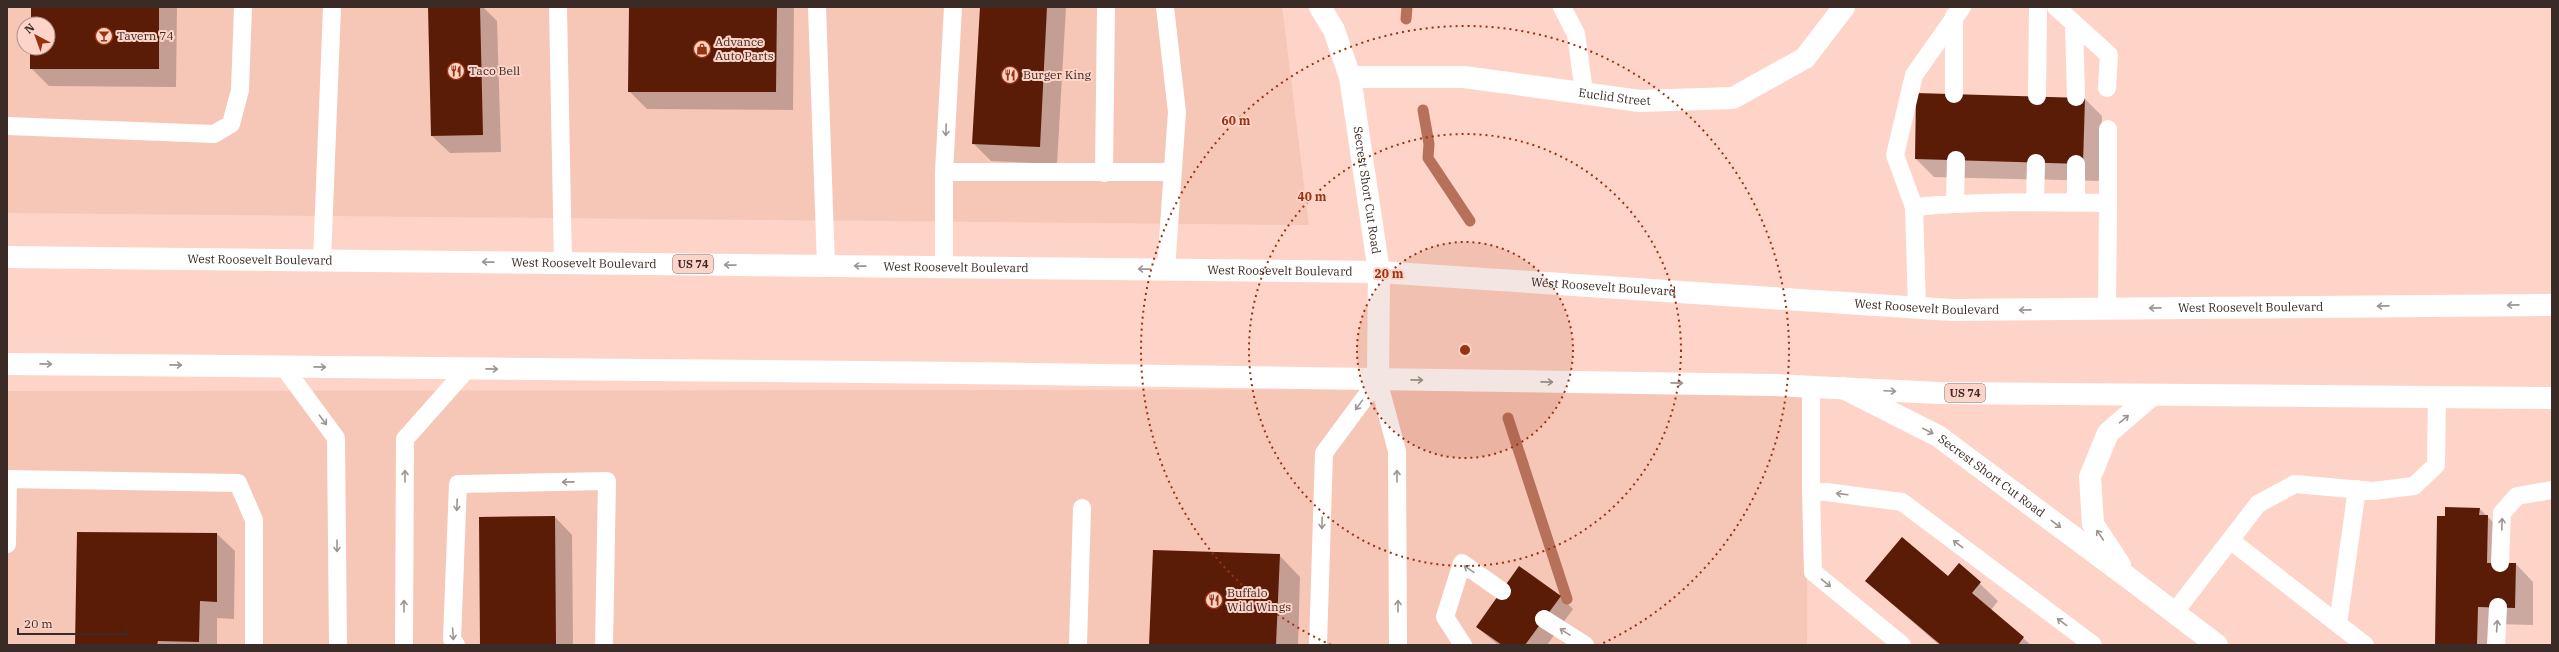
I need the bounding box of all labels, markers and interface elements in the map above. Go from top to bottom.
north arrow [16,16,56,56]
text: N [22,20,38,37]
bar icon: Tavern 74 [94,26,114,46]
place label: Tavern 74 [117,28,174,43]
place label: Advance Auto Parts [715,34,774,63]
shop icon: Advance Auto Parts [692,39,712,59]
restaurant icon: Taco Bell [446,61,466,81]
place label: Taco Bell [469,63,521,78]
restaurant icon: Burger King [1000,65,1020,85]
place label: Burger King [1023,67,1092,82]
street label: Euclid Street [1578,85,1651,108]
text: 60 m [1222,113,1251,128]
one-way arrow [942,123,949,136]
street label: Secrest Short Cut Road [1350,125,1384,255]
text: 40 m [1298,189,1327,204]
street label: West Roosevelt Boulevard [187,251,333,268]
street label: West Roosevelt Boulevard [511,255,657,271]
road number: US 74 [673,255,713,273]
one-way arrow [482,258,495,266]
street label: West Roosevelt Boulevard [883,259,1029,275]
one-way arrow [724,261,737,269]
one-way arrow [854,262,867,270]
street label: West Roosevelt Boulevard [1207,262,1353,279]
one-way arrow [1138,265,1151,273]
text: 20 m [1375,266,1404,281]
street label: West Roosevelt Boulevard [1530,274,1676,299]
street label: West Roosevelt Boulevard [1854,296,1999,317]
street label: West Roosevelt Boulevard [2178,299,2323,315]
one-way arrow [2507,301,2520,309]
one-way arrow [2377,302,2390,310]
one-way arrow [2149,305,2162,312]
one-way arrow [2019,306,2032,314]
centre of rings [1458,343,1472,357]
one-way arrow [39,360,52,368]
one-way arrow [169,361,182,369]
one-way arrow [313,363,326,371]
one-way arrow [485,365,498,373]
one-way arrow [1410,376,1423,384]
one-way arrow [1540,378,1553,386]
one-way arrow [1670,379,1683,387]
road number: US 74 [1945,384,1985,402]
one-way arrow [1883,387,1896,394]
one-way arrow [1355,399,1363,410]
one-way arrow [319,414,327,425]
one-way arrow [2119,414,2130,423]
one-way arrow [1922,428,1934,435]
street label: Secrest Short Cut Road [1935,431,2048,520]
one-way arrow [401,470,409,483]
one-way arrow [1393,470,1401,483]
one-way arrow [562,478,575,486]
one-way arrow [1836,490,1849,498]
one-way arrow [454,498,461,511]
one-way arrow [1318,516,1326,529]
one-way arrow [2498,518,2505,531]
one-way arrow [2050,520,2061,528]
one-way arrow [2096,530,2104,541]
one-way arrow [333,539,341,552]
one-way arrow [1952,540,1963,548]
one-way arrow [1464,565,1475,573]
one-way arrow [1821,578,1832,587]
place label: Buffalo Wild Wings [1227,585,1291,614]
restaurant icon: Buffalo Wild Wings [1204,590,1224,610]
one-way arrow [401,600,408,613]
one-way arrow [1394,600,1402,613]
scale bar [18,610,126,636]
text: 20 m [24,616,53,631]
one-way arrow [2056,617,2067,626]
one-way arrow [2493,620,2501,633]
one-way arrow [1559,627,1571,635]
one-way arrow [449,628,456,641]

